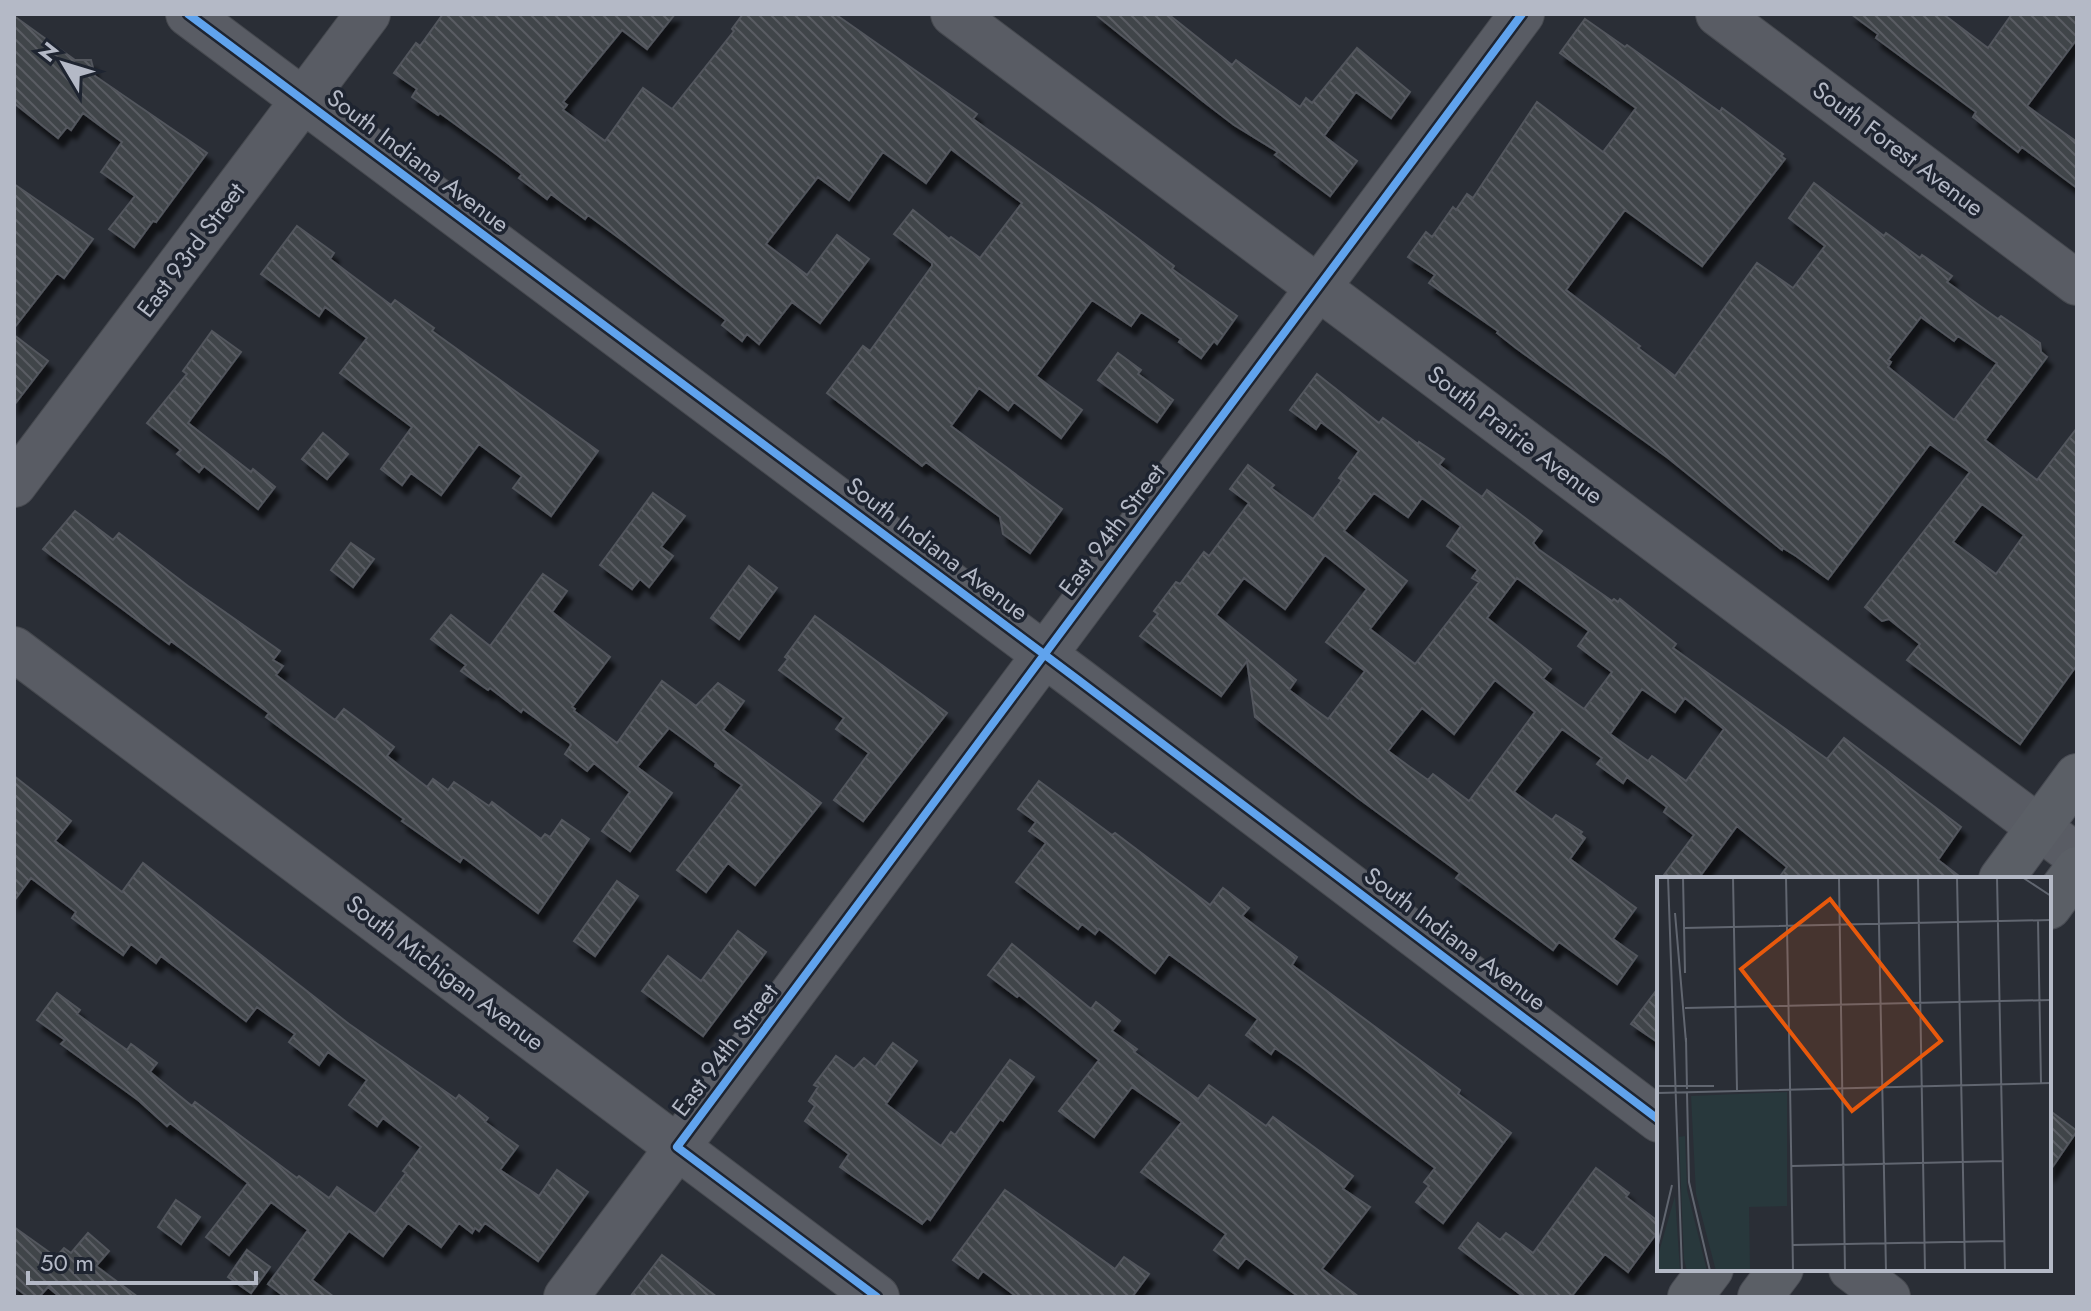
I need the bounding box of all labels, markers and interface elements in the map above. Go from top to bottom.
north arrow [24,24,104,104]
text: N [30,35,66,68]
street label: South Forest Avenue [1805,73,1991,225]
street label: South Indiana Avenue [320,80,517,241]
street label: East 93rd Street [128,175,253,324]
street label: South Prairie Avenue [1420,357,1610,512]
street label: East 94th Street [1050,456,1173,603]
street label: South Indiana Avenue [839,468,1036,629]
street label: South Indiana Avenue [1357,858,1554,1019]
inset map [1657,877,2051,1271]
street label: South Michigan Avenue [339,886,552,1059]
street label: East 94th Street [663,976,786,1123]
scale bar [28,1235,256,1285]
text: 50 m [40,1245,94,1280]

